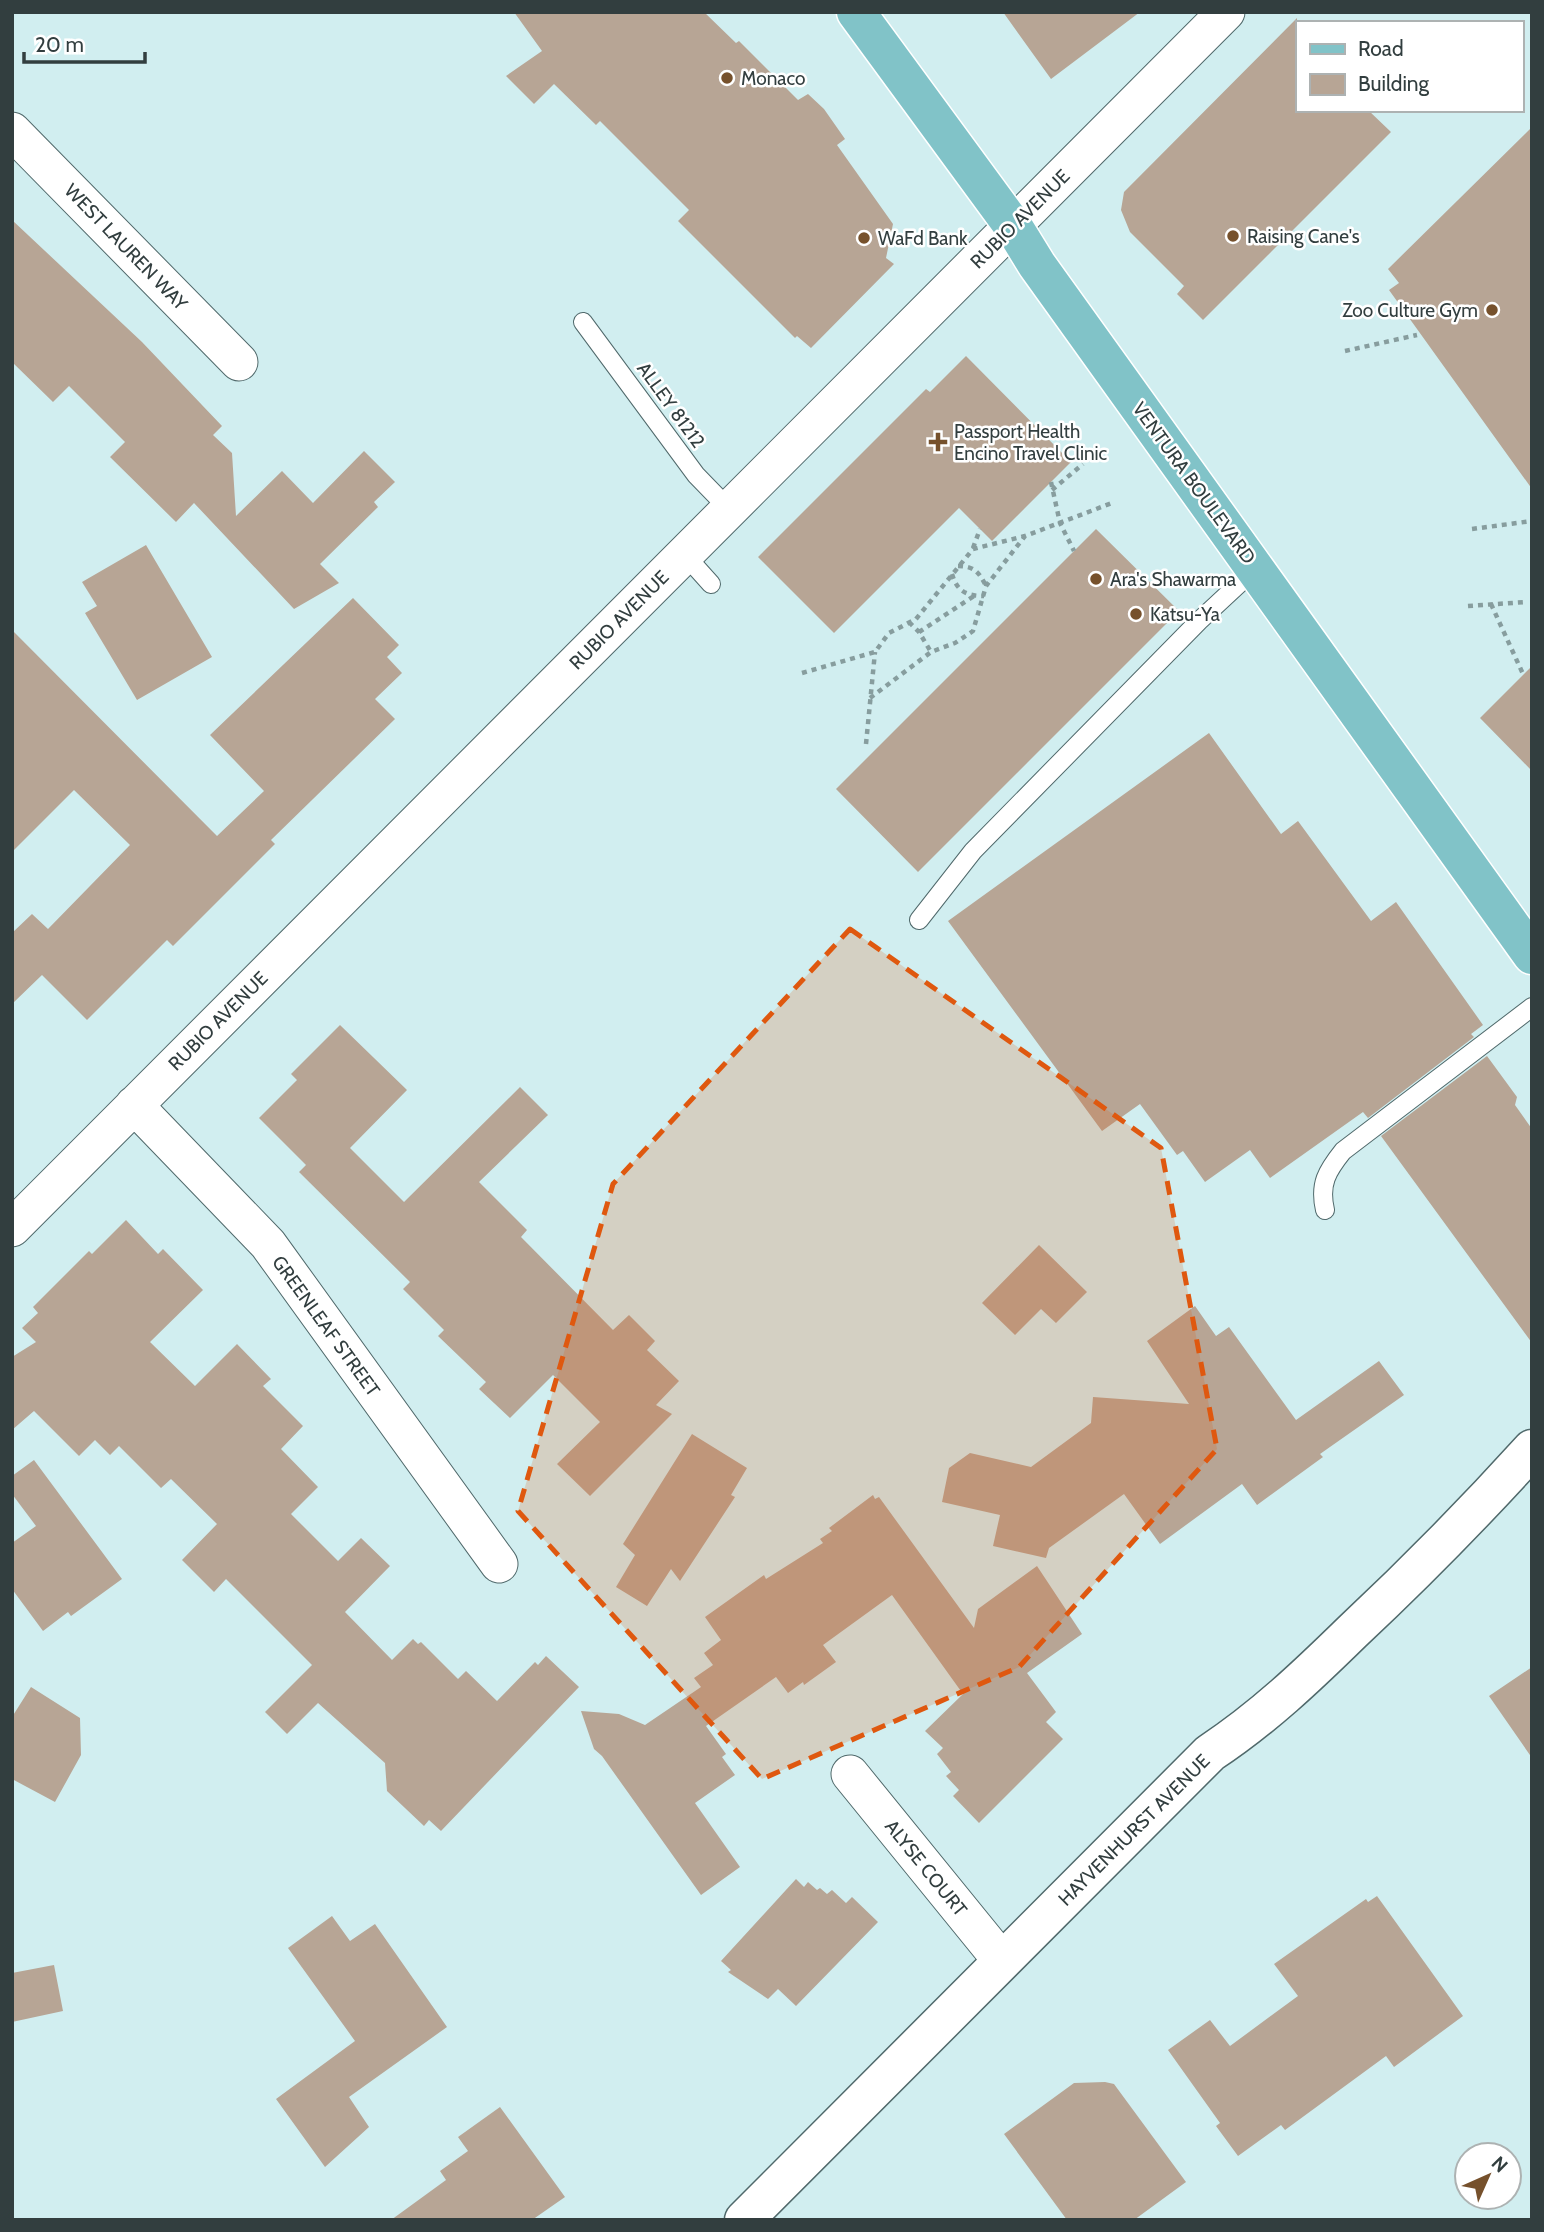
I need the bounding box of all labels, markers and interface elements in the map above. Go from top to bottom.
scale bar [24,21,145,65]
legend [1296,21,1523,112]
text: 20 m [35,32,84,57]
text: Road [1358,36,1404,61]
place label: Monaco [741,67,805,90]
marker: Monaco [719,70,735,86]
text: Building [1358,71,1430,96]
street label: RUBIO AVENUE [966,165,1074,273]
street label: WEST LAUREN WAY [60,179,192,315]
place label: Raising Cane's [1247,225,1360,248]
place label: WaFd Bank [878,227,968,250]
marker: Raising Cane's [1225,228,1241,244]
marker: WaFd Bank [856,230,872,246]
place label: Zoo Culture Gym [1342,299,1478,322]
marker: Zoo Culture Gym [1484,302,1500,318]
street label: ALLEY 81212 [632,358,710,452]
street label: VENTURA BOULEVARD [1128,398,1260,568]
place label: Passport Health Encino Travel Clinic [954,420,1108,465]
marker: Passport Health Encino Travel Clinic [928,432,948,452]
street label: RUBIO AVENUE [565,566,673,674]
place label: Ara's Shawarma [1110,568,1236,591]
marker: Ara's Shawarma [1088,571,1104,587]
place label: Katsu-Ya [1150,603,1220,626]
marker: Katsu-Ya [1128,606,1144,622]
street label: RUBIO AVENUE [164,967,272,1075]
street label: GREENLEAF STREET [267,1251,385,1401]
street label: HAYVENHURST AVENUE [1053,1749,1215,1911]
street label: ALYSE COURT [880,1815,972,1921]
north arrow [1453,2141,1523,2211]
text: N [1487,2151,1513,2177]

